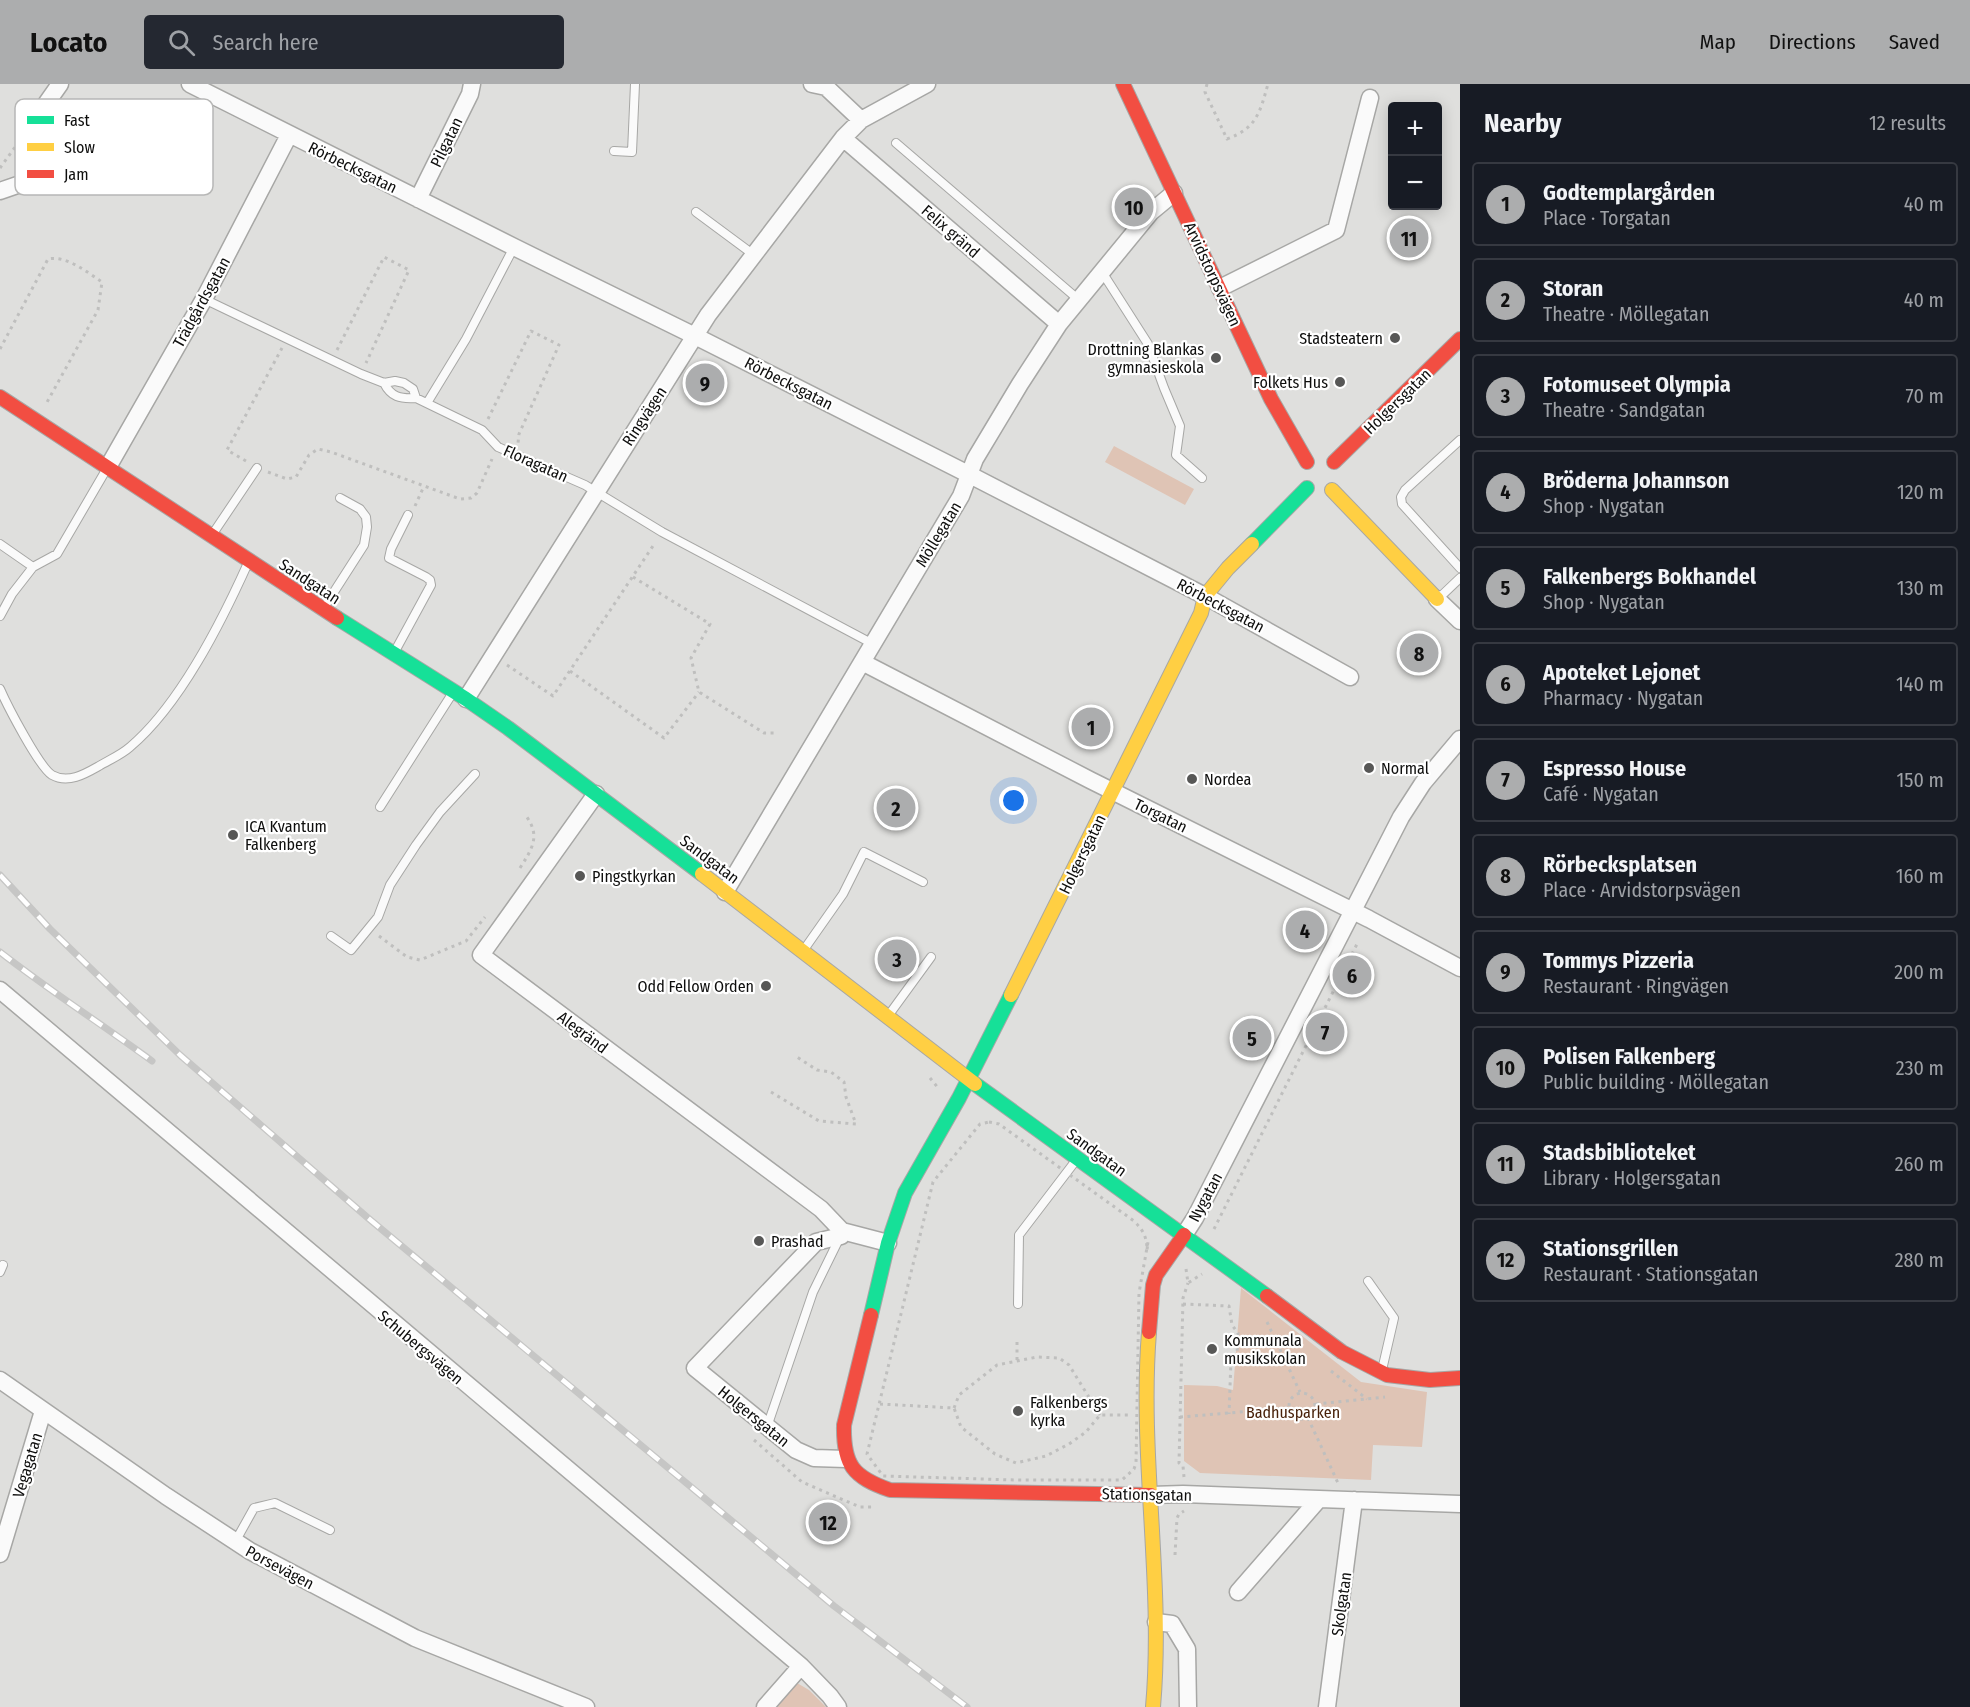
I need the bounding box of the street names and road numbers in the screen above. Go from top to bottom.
street label: Pilgatan [426,114,467,170]
street label: Rörbecksgatan [305,138,400,197]
street label: Felix gränd [918,201,984,262]
street label: Arvidstorpsvägen [1180,219,1245,329]
street label: Trädgårdsgatan [169,254,234,351]
street label: Rörbecksgatan [742,353,836,414]
street label: Holgersgatan [1360,365,1435,438]
street label: Ringvägen [618,383,671,449]
street label: Floragatan [501,441,571,486]
street label: Möllegatan [912,498,965,570]
street label: Sandgatan [276,555,344,608]
street label: Rörbecksgatan [1174,574,1268,636]
street label: Torgatan [1131,794,1190,836]
street label: Holgersgatan [1055,811,1110,897]
street label: Sandgatan [676,831,743,888]
street label: Alegränd [554,1007,612,1057]
street label: Sandgatan [1063,1124,1130,1180]
street label: Nygatan [1185,1169,1226,1225]
street label: Schubergsvägen [374,1306,467,1389]
street label: Holgersgatan [714,1382,793,1451]
street label: Vegagatan [9,1430,46,1500]
street label: Stationsgatan [1102,1484,1192,1505]
street label: Porsevägen [242,1542,317,1593]
street label: Skolgatan [1328,1571,1355,1637]

